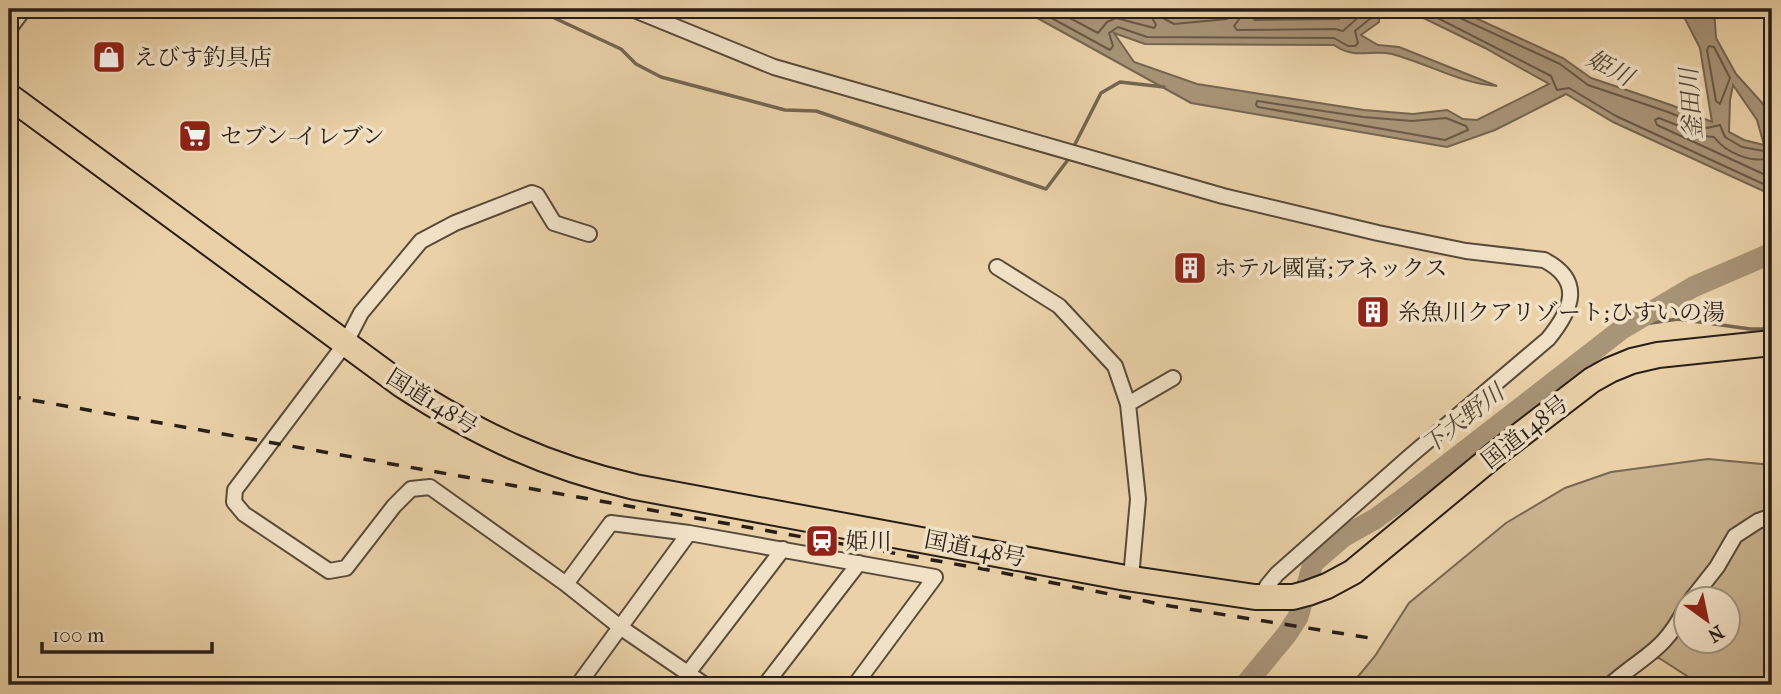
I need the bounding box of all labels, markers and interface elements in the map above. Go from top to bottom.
shop icon: えびす釣具店 [90,38,128,76]
place label: えびす釣具店 [134,44,272,71]
water label: 姫川 [1582,44,1640,93]
water label: 釜田川 [1674,64,1707,141]
supermarket icon: セブン-イレブン [176,117,214,155]
place label: セブン-イレブン [220,123,385,150]
building icon: ホテル國富;アネックス [1171,249,1209,287]
place label: ホテル國富;アネックス [1214,255,1448,282]
building icon: 糸魚川クアリゾート;ひすいの湯 [1354,293,1392,331]
place label: 糸魚川クアリゾート;ひすいの湯 [1398,299,1725,326]
street label: 国道148号 [381,363,483,441]
water label: 下大野川 [1417,377,1512,460]
street label: 国道148号 [1476,390,1574,474]
station icon: 姫川 [803,522,841,560]
street label: 国道148号 [922,526,1028,572]
place label: 姫川 [846,528,892,555]
north arrow [1672,586,1742,656]
scale bar [42,610,212,654]
text: N [1703,620,1728,647]
text: 100 m [52,623,105,647]

